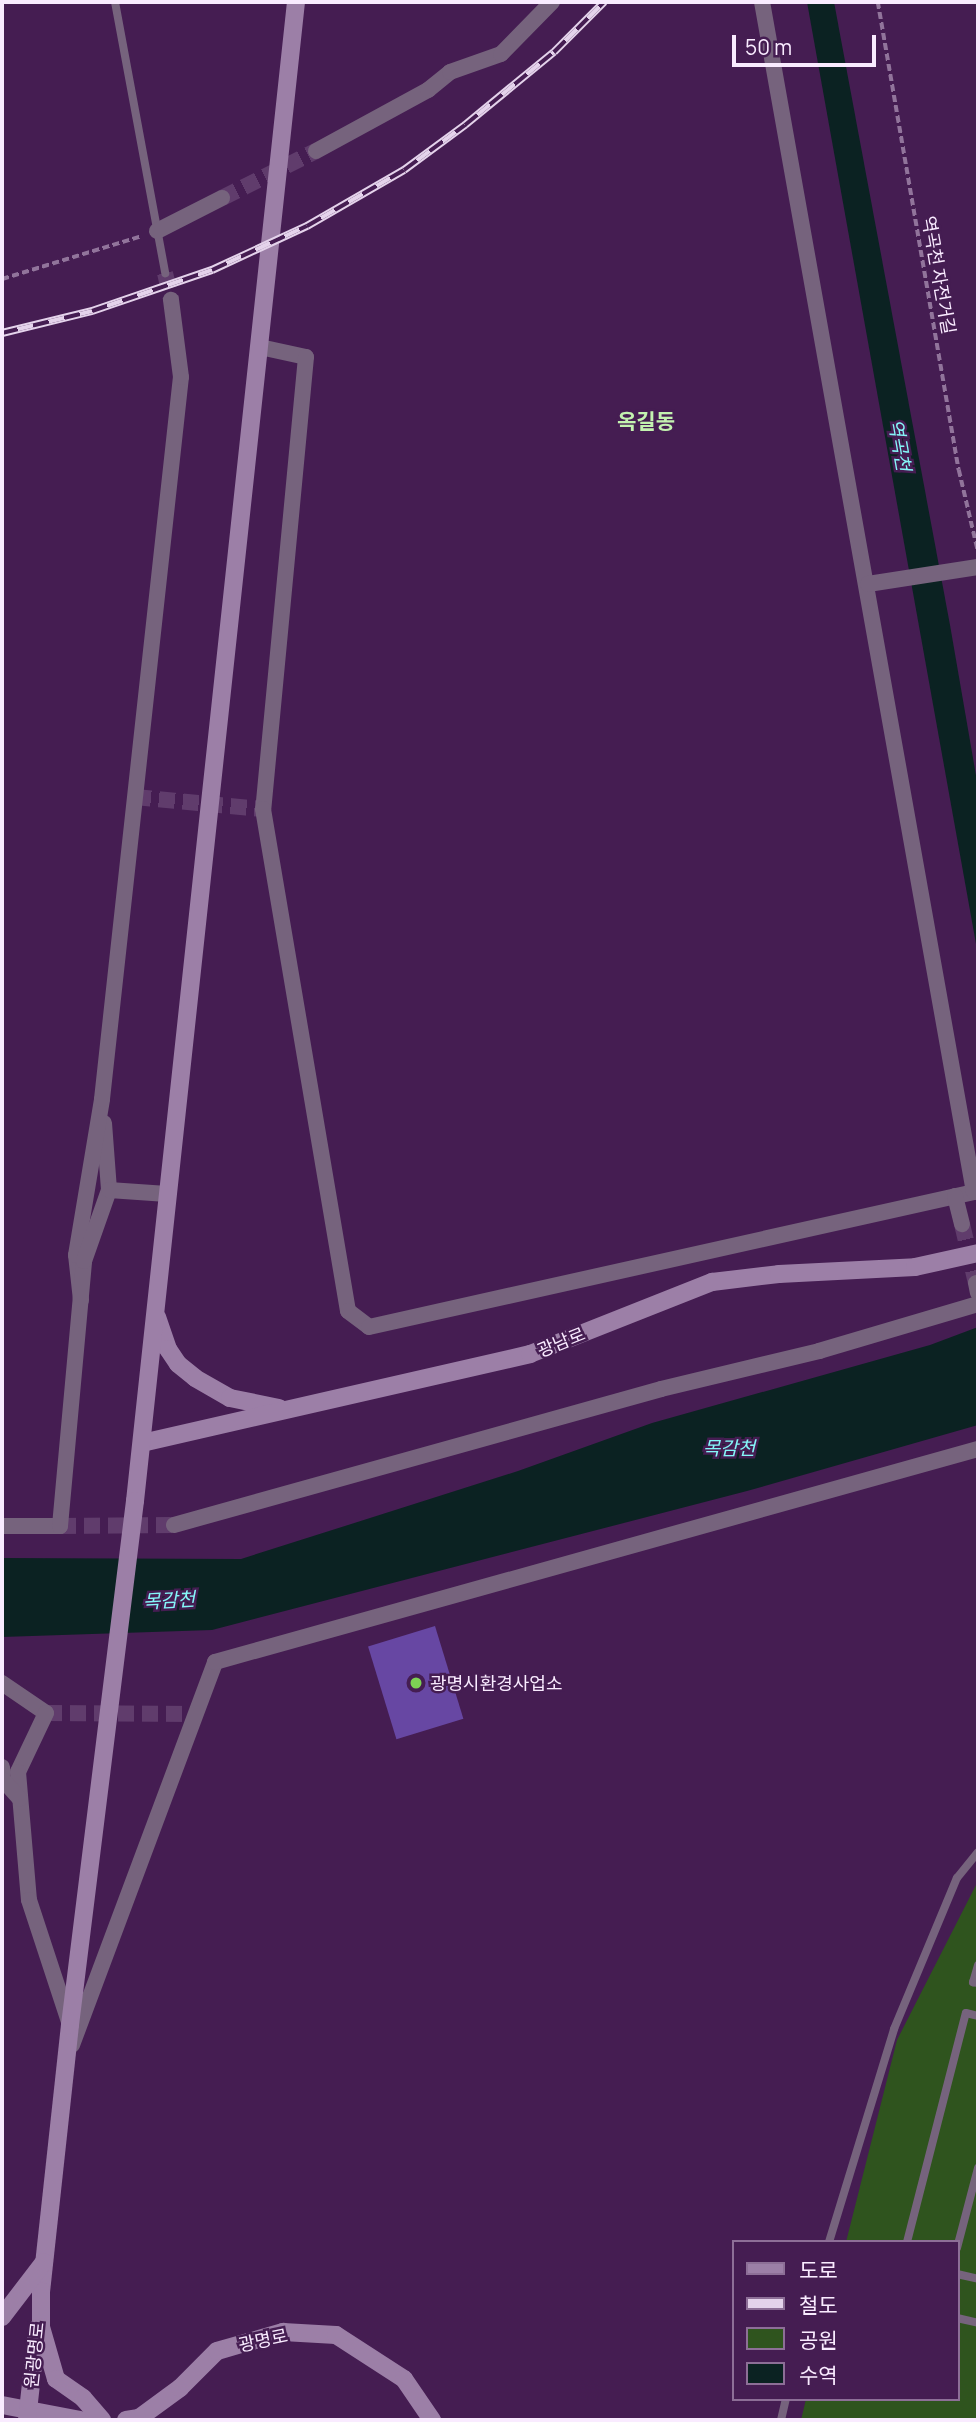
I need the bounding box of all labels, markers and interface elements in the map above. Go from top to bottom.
scale bar [735,21,878,65]
text: 50 m [745,33,792,61]
street label: 역곡천 자전거길 [918,214,960,336]
district label: 옥길동 [617,408,675,434]
water label: 역곡천 [883,417,915,473]
street label: 광남로 [534,1323,588,1361]
water label: 목감천 [703,1438,755,1460]
water label: 목감천 [142,1588,196,1614]
place label: 광명시환경사업소 [430,1672,562,1694]
marker: 광명시환경사업소 [408,1675,424,1691]
legend [732,2240,959,2401]
text: 도로 [799,2256,838,2284]
text: 철도 [799,2291,838,2319]
street label: 원광명로 [20,2321,48,2389]
street label: 광명로 [236,2324,290,2356]
text: 공원 [799,2326,838,2354]
text: 수역 [799,2361,838,2389]

